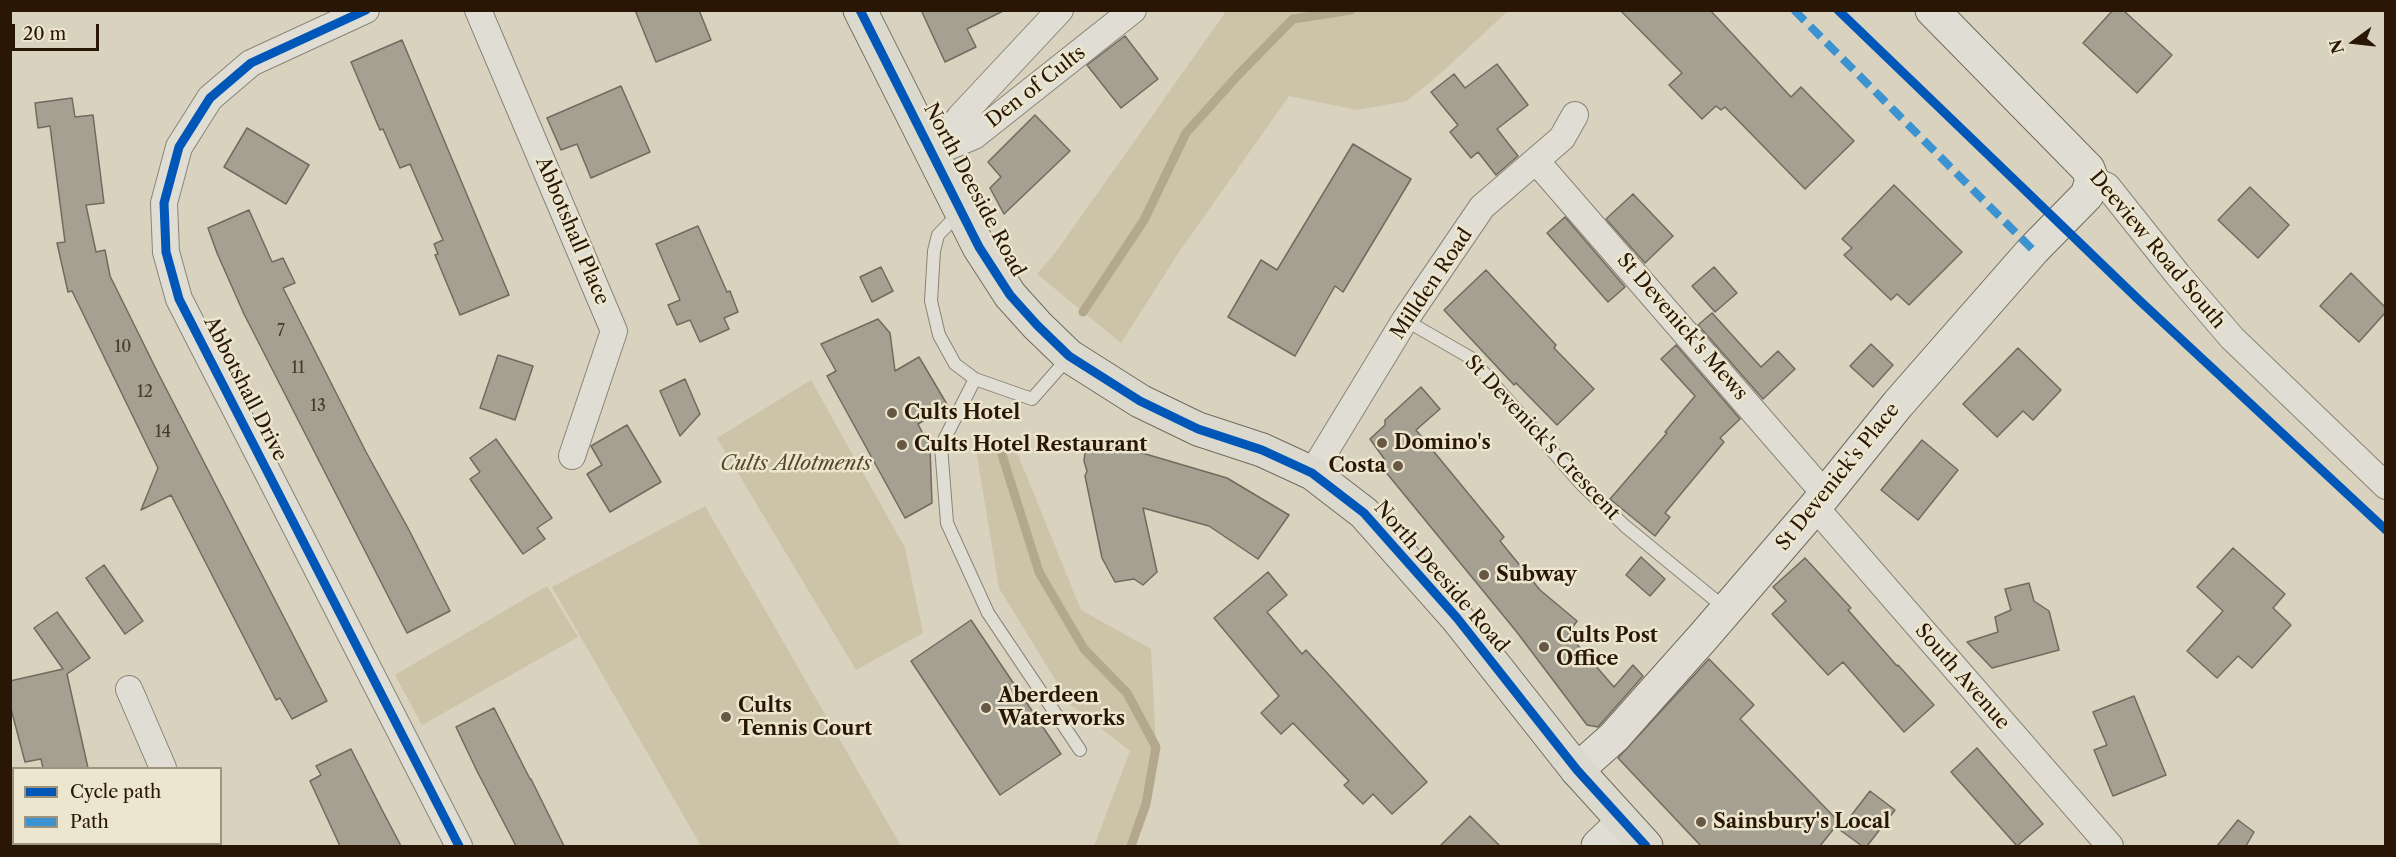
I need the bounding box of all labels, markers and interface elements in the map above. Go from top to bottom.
scale bar [15,12,102,50]
north arrow [2324,12,2384,72]
text: 20 m [23,23,66,45]
text: N [2325,37,2348,56]
street label: Den of Cults [982,41,1090,133]
street label: North Deeside Road [918,99,1030,281]
street label: Abbotshall Place [530,153,614,309]
street label: Deeview Road South [2084,166,2230,334]
street label: Millden Road [1386,224,1478,344]
street label: St Devenick's Mews [1612,249,1752,405]
street label: Abbotshall Drive [198,313,292,465]
house number: 7 [277,321,285,341]
house number: 10 [115,337,131,357]
street label: St Devenick's Crescent [1459,351,1625,525]
house number: 11 [291,358,305,378]
house number: 12 [137,382,153,402]
house number: 13 [310,396,326,416]
street label: St Devenick's Place [1771,398,1905,556]
place label: Cults Hotel [904,401,1020,425]
marker: Cults Hotel [885,406,899,420]
house number: 14 [155,422,171,442]
place label: Domino's [1394,431,1491,455]
place label: Cults Hotel Restaurant [914,433,1147,457]
marker: Domino's [1375,436,1389,450]
marker: Cults Hotel Restaurant [895,438,909,452]
park label: Cults Allotments [720,452,872,476]
place label: Costa [1328,454,1386,478]
marker: Costa [1391,459,1405,473]
street label: North Deeside Road [1369,496,1513,658]
place label: Subway [1496,563,1577,587]
marker: Subway [1477,568,1491,582]
street label: South Avenue [1909,619,2015,735]
place label: Cults Post Office [1556,624,1658,671]
marker: Cults Post Office [1537,640,1551,654]
place label: Aberdeen Waterworks [998,684,1125,731]
place label: Cults Tennis Court [738,694,872,741]
marker: Aberdeen Waterworks [979,701,993,715]
marker: Cults Tennis Court [719,710,733,724]
legend [12,767,222,845]
text: Cycle path [70,781,161,803]
place label: Sainsbury's Local [1713,810,1890,834]
text: Path [70,811,109,833]
marker: Sainsbury's Local [1694,815,1708,829]

